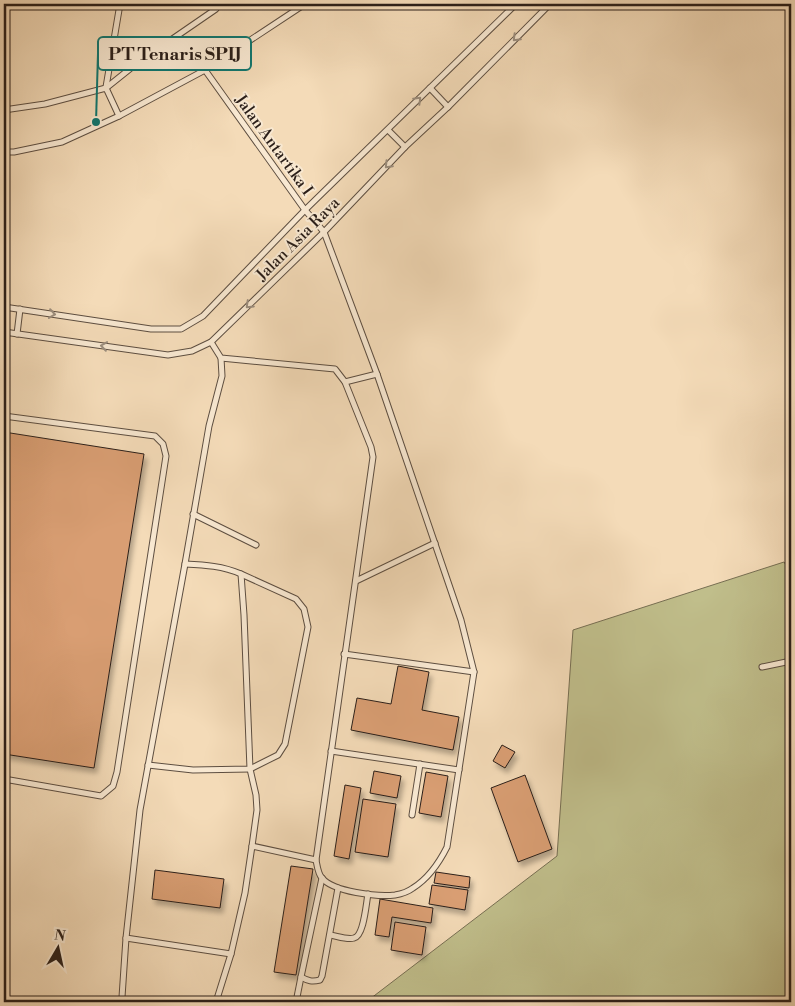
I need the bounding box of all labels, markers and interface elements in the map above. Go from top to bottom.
one-way arrow [513,33,522,42]
callout: PT Tenaris SPIJ [98,37,251,70]
text: PT Tenaris SPIJ [108,43,242,66]
street label: Jalan Antartika I [230,90,317,199]
one-way arrow [412,97,421,106]
one-way arrow [385,159,394,168]
street label: Jalan Asia Raya [251,192,345,286]
one-way arrow [246,299,255,308]
one-way arrow [48,308,56,319]
one-way arrow [100,342,109,352]
north arrow [32,924,82,974]
text: N [53,926,67,946]

